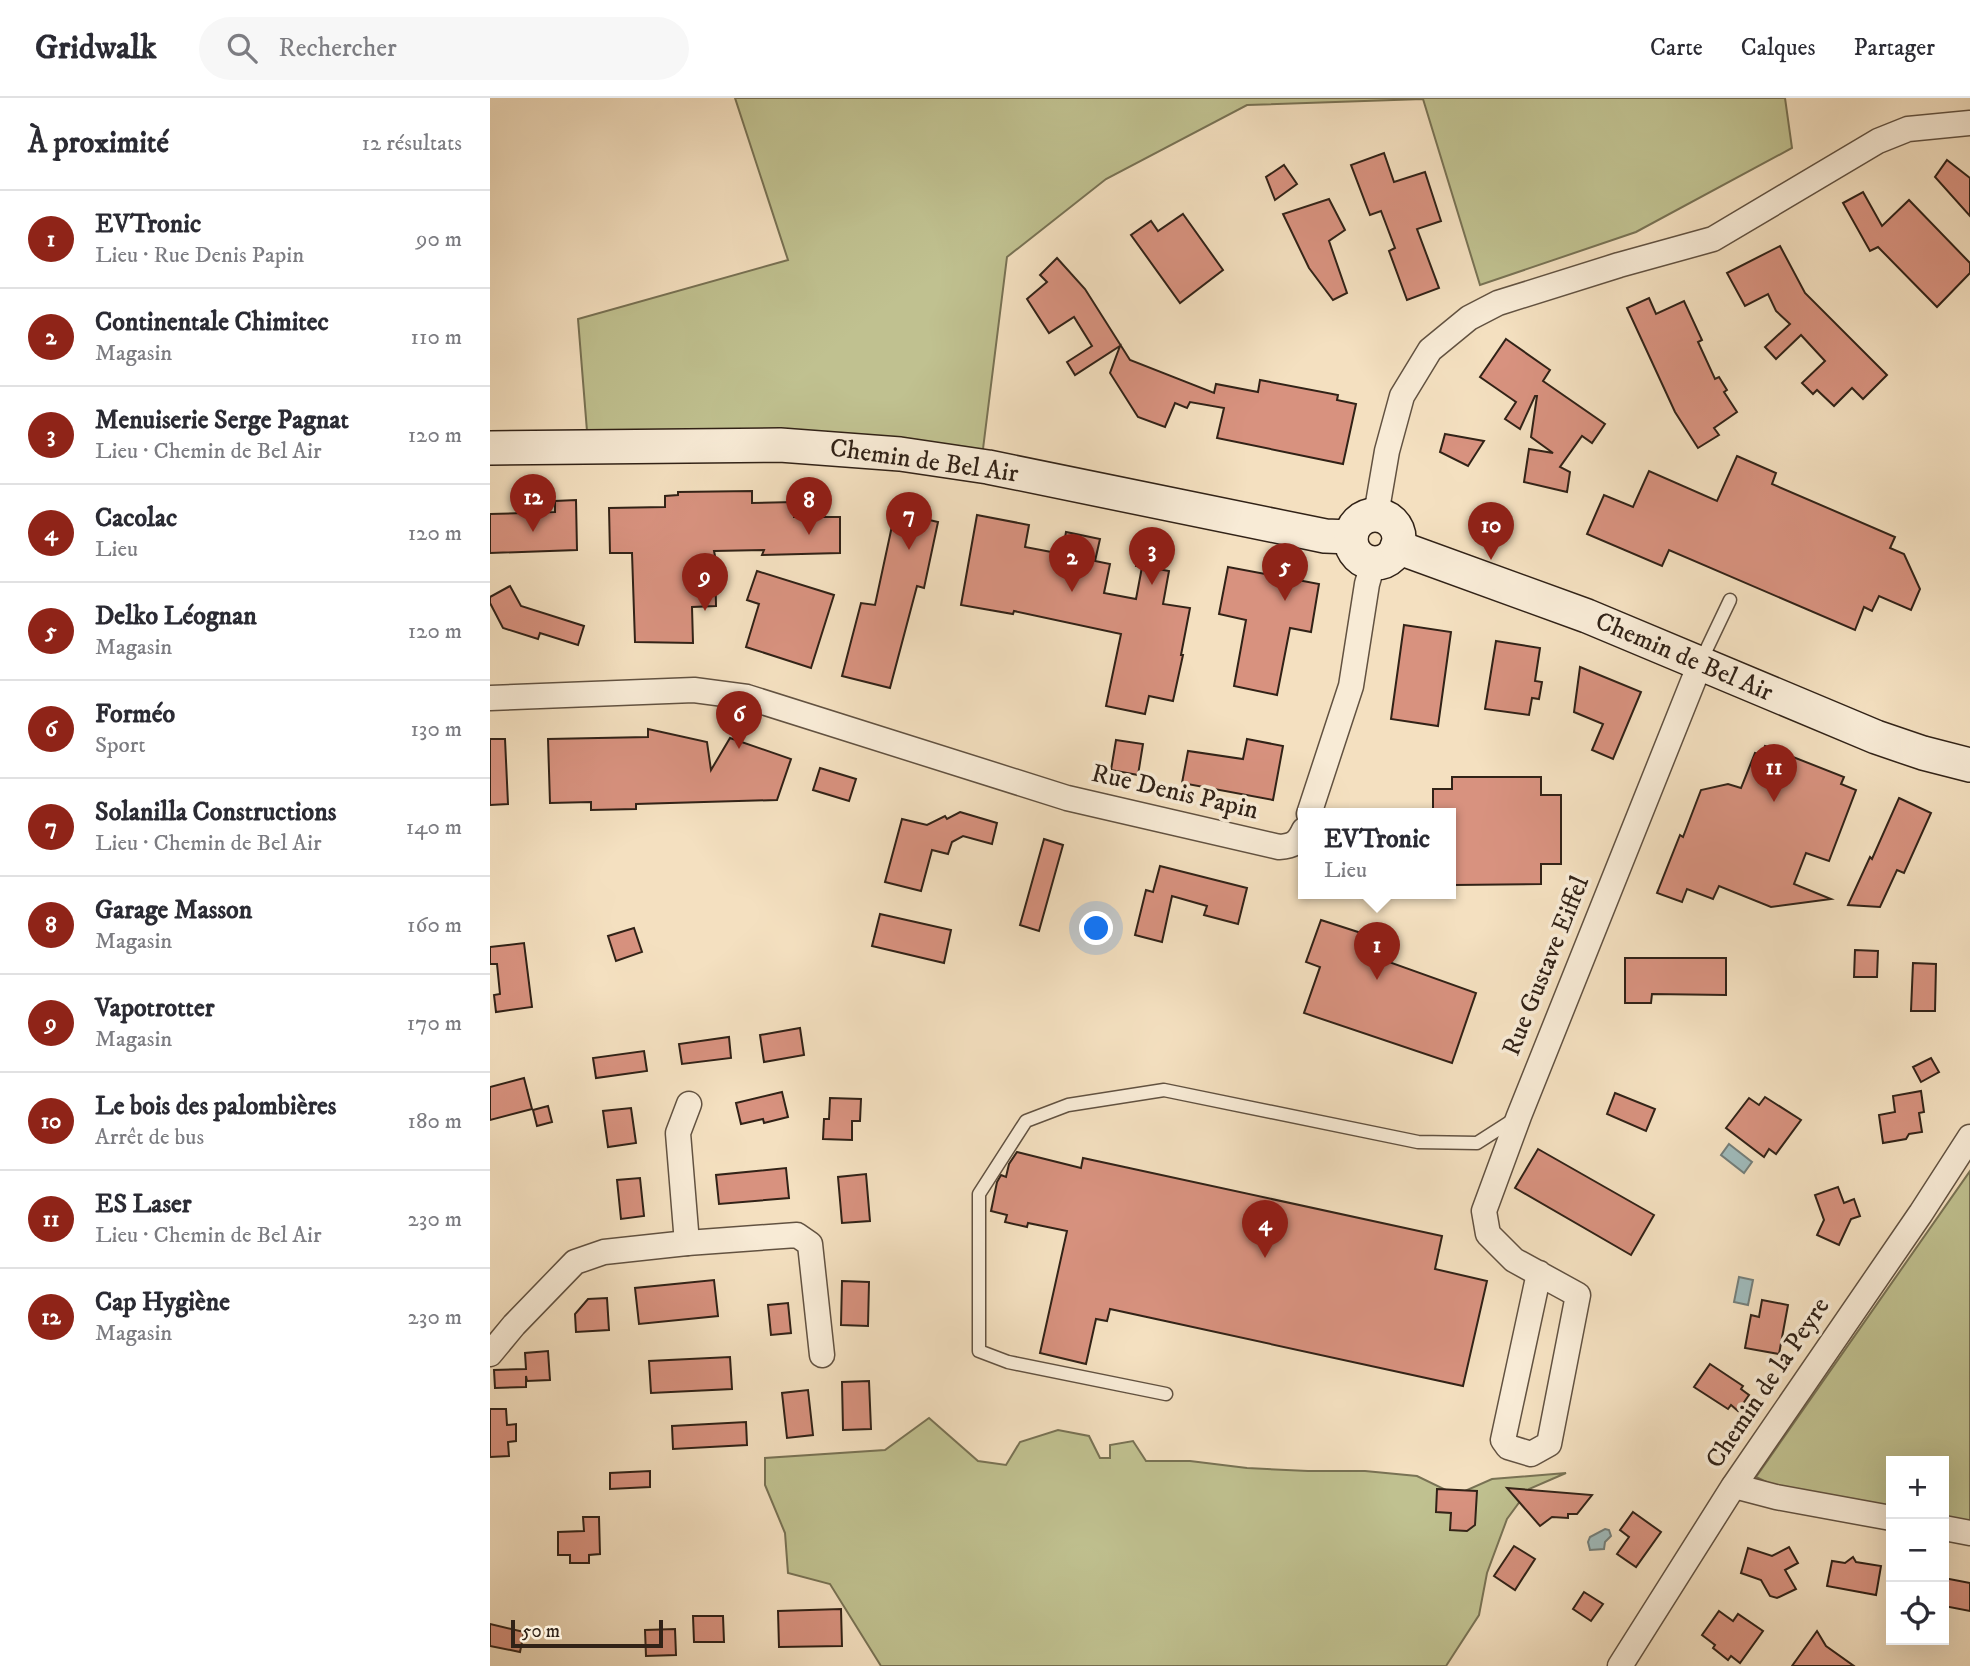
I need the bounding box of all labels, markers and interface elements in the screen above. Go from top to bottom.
search box [199,17,689,80]
text: Gridwalk [35,28,157,69]
icon: search [223,29,261,67]
text: Rechercher [279,32,397,65]
text: Carte [1650,33,1703,63]
text: Calques [1741,33,1816,63]
text: Partager [1854,33,1935,63]
text: À proximité [28,125,169,162]
text: 12 résultats [361,129,462,158]
text: EVTronic [95,208,201,241]
text: 1 [47,225,55,254]
text: 90 m [416,225,462,254]
text: Lieu · Rue Denis Papin [95,241,304,270]
text: Continentale Chimitec [95,306,329,339]
text: 2 [45,323,57,352]
text: 110 m [411,323,462,352]
text: Magasin [95,339,172,368]
text: Menuiserie Serge Pagnat [95,404,349,437]
text: 3 [47,421,55,450]
text: 120 m [408,421,462,450]
street label: Chemin de Bel Air [828,431,1021,491]
text: Lieu · Chemin de Bel Air [95,437,321,466]
pin: 12 [510,474,556,532]
pin: 8 [786,477,832,535]
pin: 7 [886,492,932,550]
text: Cacolac [95,502,177,535]
pin: 10 [1468,502,1514,560]
text: 4 [44,519,58,548]
text: 120 m [408,519,462,548]
pin: 3 [1129,527,1175,585]
pin: 2 [1049,534,1095,592]
text: Lieu [95,535,138,564]
pin: 5 [1262,543,1308,601]
pin: 9 [682,553,728,611]
text: Delko Léognan [95,600,257,633]
street label: Chemin de Bel Air [1590,605,1778,709]
text: 5 [45,617,57,646]
text: 120 m [408,617,462,646]
text: Magasin [95,633,172,662]
pin: 6 [716,691,762,749]
text: Forméo [95,698,175,731]
text: 6 [45,715,57,744]
text: 130 m [410,715,462,744]
text: Sport [95,731,146,760]
pin: 11 [1751,744,1797,802]
street label: Rue Denis Papin [1088,757,1262,827]
text: Solanilla Constructions [95,796,336,829]
popup [1298,808,1456,899]
text: 7 [45,813,57,842]
text: 140 m [406,813,462,842]
text: EVTronic [1324,823,1430,856]
text: Lieu · Chemin de Bel Air [95,829,321,858]
text: Lieu [1324,856,1367,885]
street label: Rue Gustave Eiffel [1495,871,1597,1061]
text: Garage Masson [95,894,252,927]
text: 8 [45,911,57,940]
text: 160 m [407,911,462,940]
your location [1079,911,1113,945]
pin: 1 [1354,922,1400,980]
text: Magasin [95,927,172,956]
text: Vapotrotter [95,992,214,1025]
text: 9 [45,1009,57,1038]
text: 170 m [407,1009,462,1038]
text: Magasin [95,1025,172,1054]
text: Le bois des palombières [95,1090,337,1123]
text: 10 [41,1107,61,1136]
text: 180 m [407,1107,462,1136]
text: Arrêt de bus [95,1123,204,1152]
text: ES Laser [95,1188,192,1221]
pin: 4 [1242,1200,1288,1258]
text: 11 [43,1205,59,1234]
text: 230 m [408,1205,462,1234]
text: Lieu · Chemin de Bel Air [95,1221,321,1250]
text: Cap Hygiène [95,1286,230,1319]
street label: Chemin de la Peyre [1699,1291,1837,1475]
text: 12 [41,1303,61,1332]
text: 230 m [408,1303,462,1332]
text: Magasin [95,1319,172,1348]
map controls [1886,1456,1949,1645]
button: + [1886,1456,1949,1519]
button: − [1886,1519,1949,1582]
button: locate [1886,1582,1949,1645]
scale bar [511,1617,663,1649]
text: 50 m [522,1620,560,1643]

